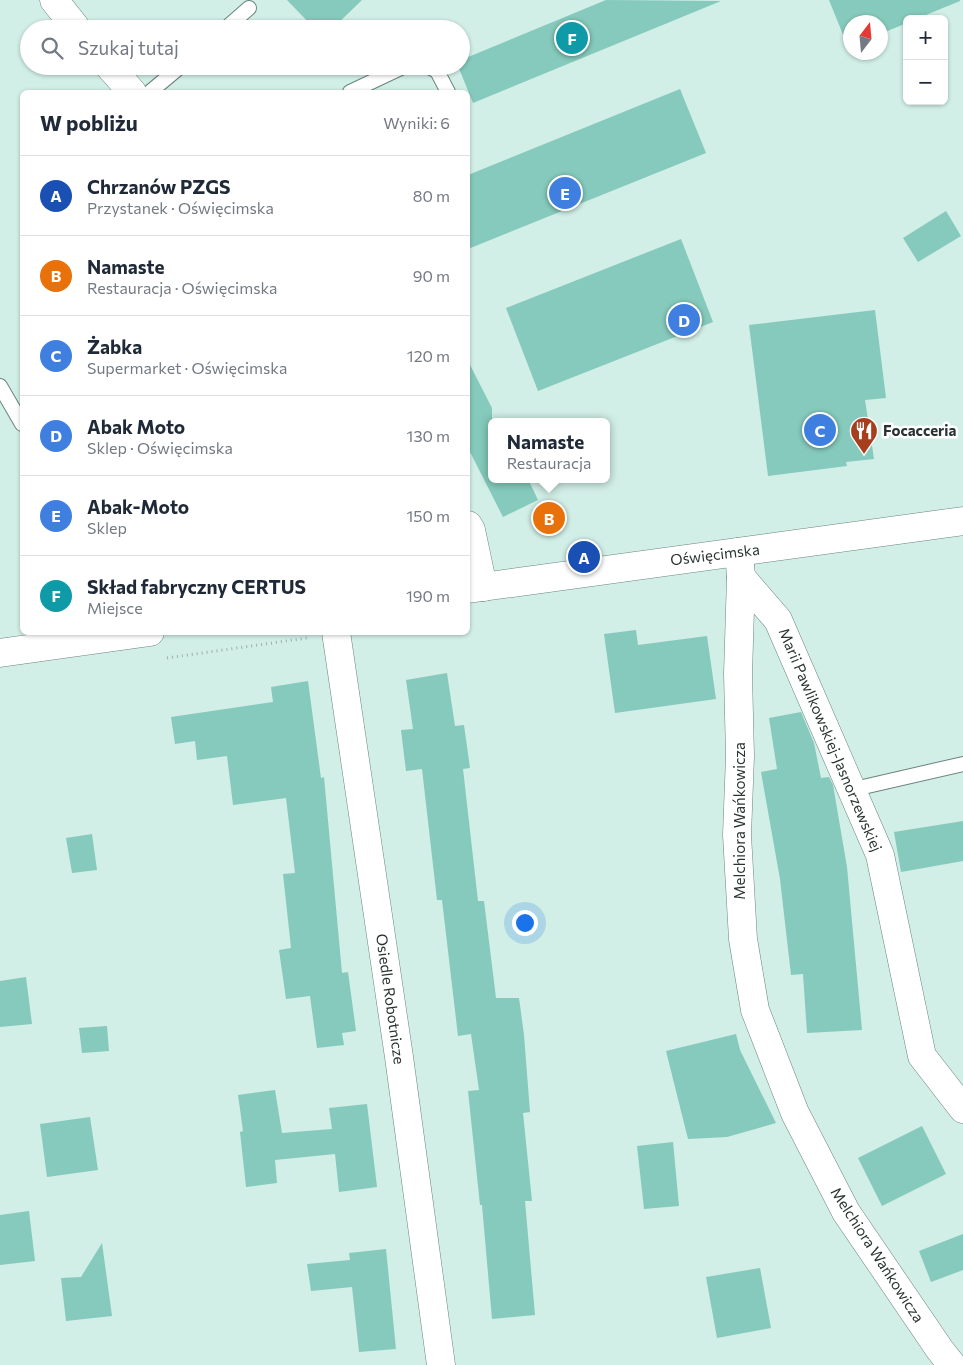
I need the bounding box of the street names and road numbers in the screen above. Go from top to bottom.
street label: Oświęcimska [669,540,761,568]
street label: Marii Pawlikowskiej-Jasnorzewskiej [776,625,886,854]
street label: Melchiora Wańkowicza [730,742,748,900]
street label: Osiedle Robotnicze [373,932,409,1065]
street label: Melchiora Wańkowicza [827,1184,928,1325]

